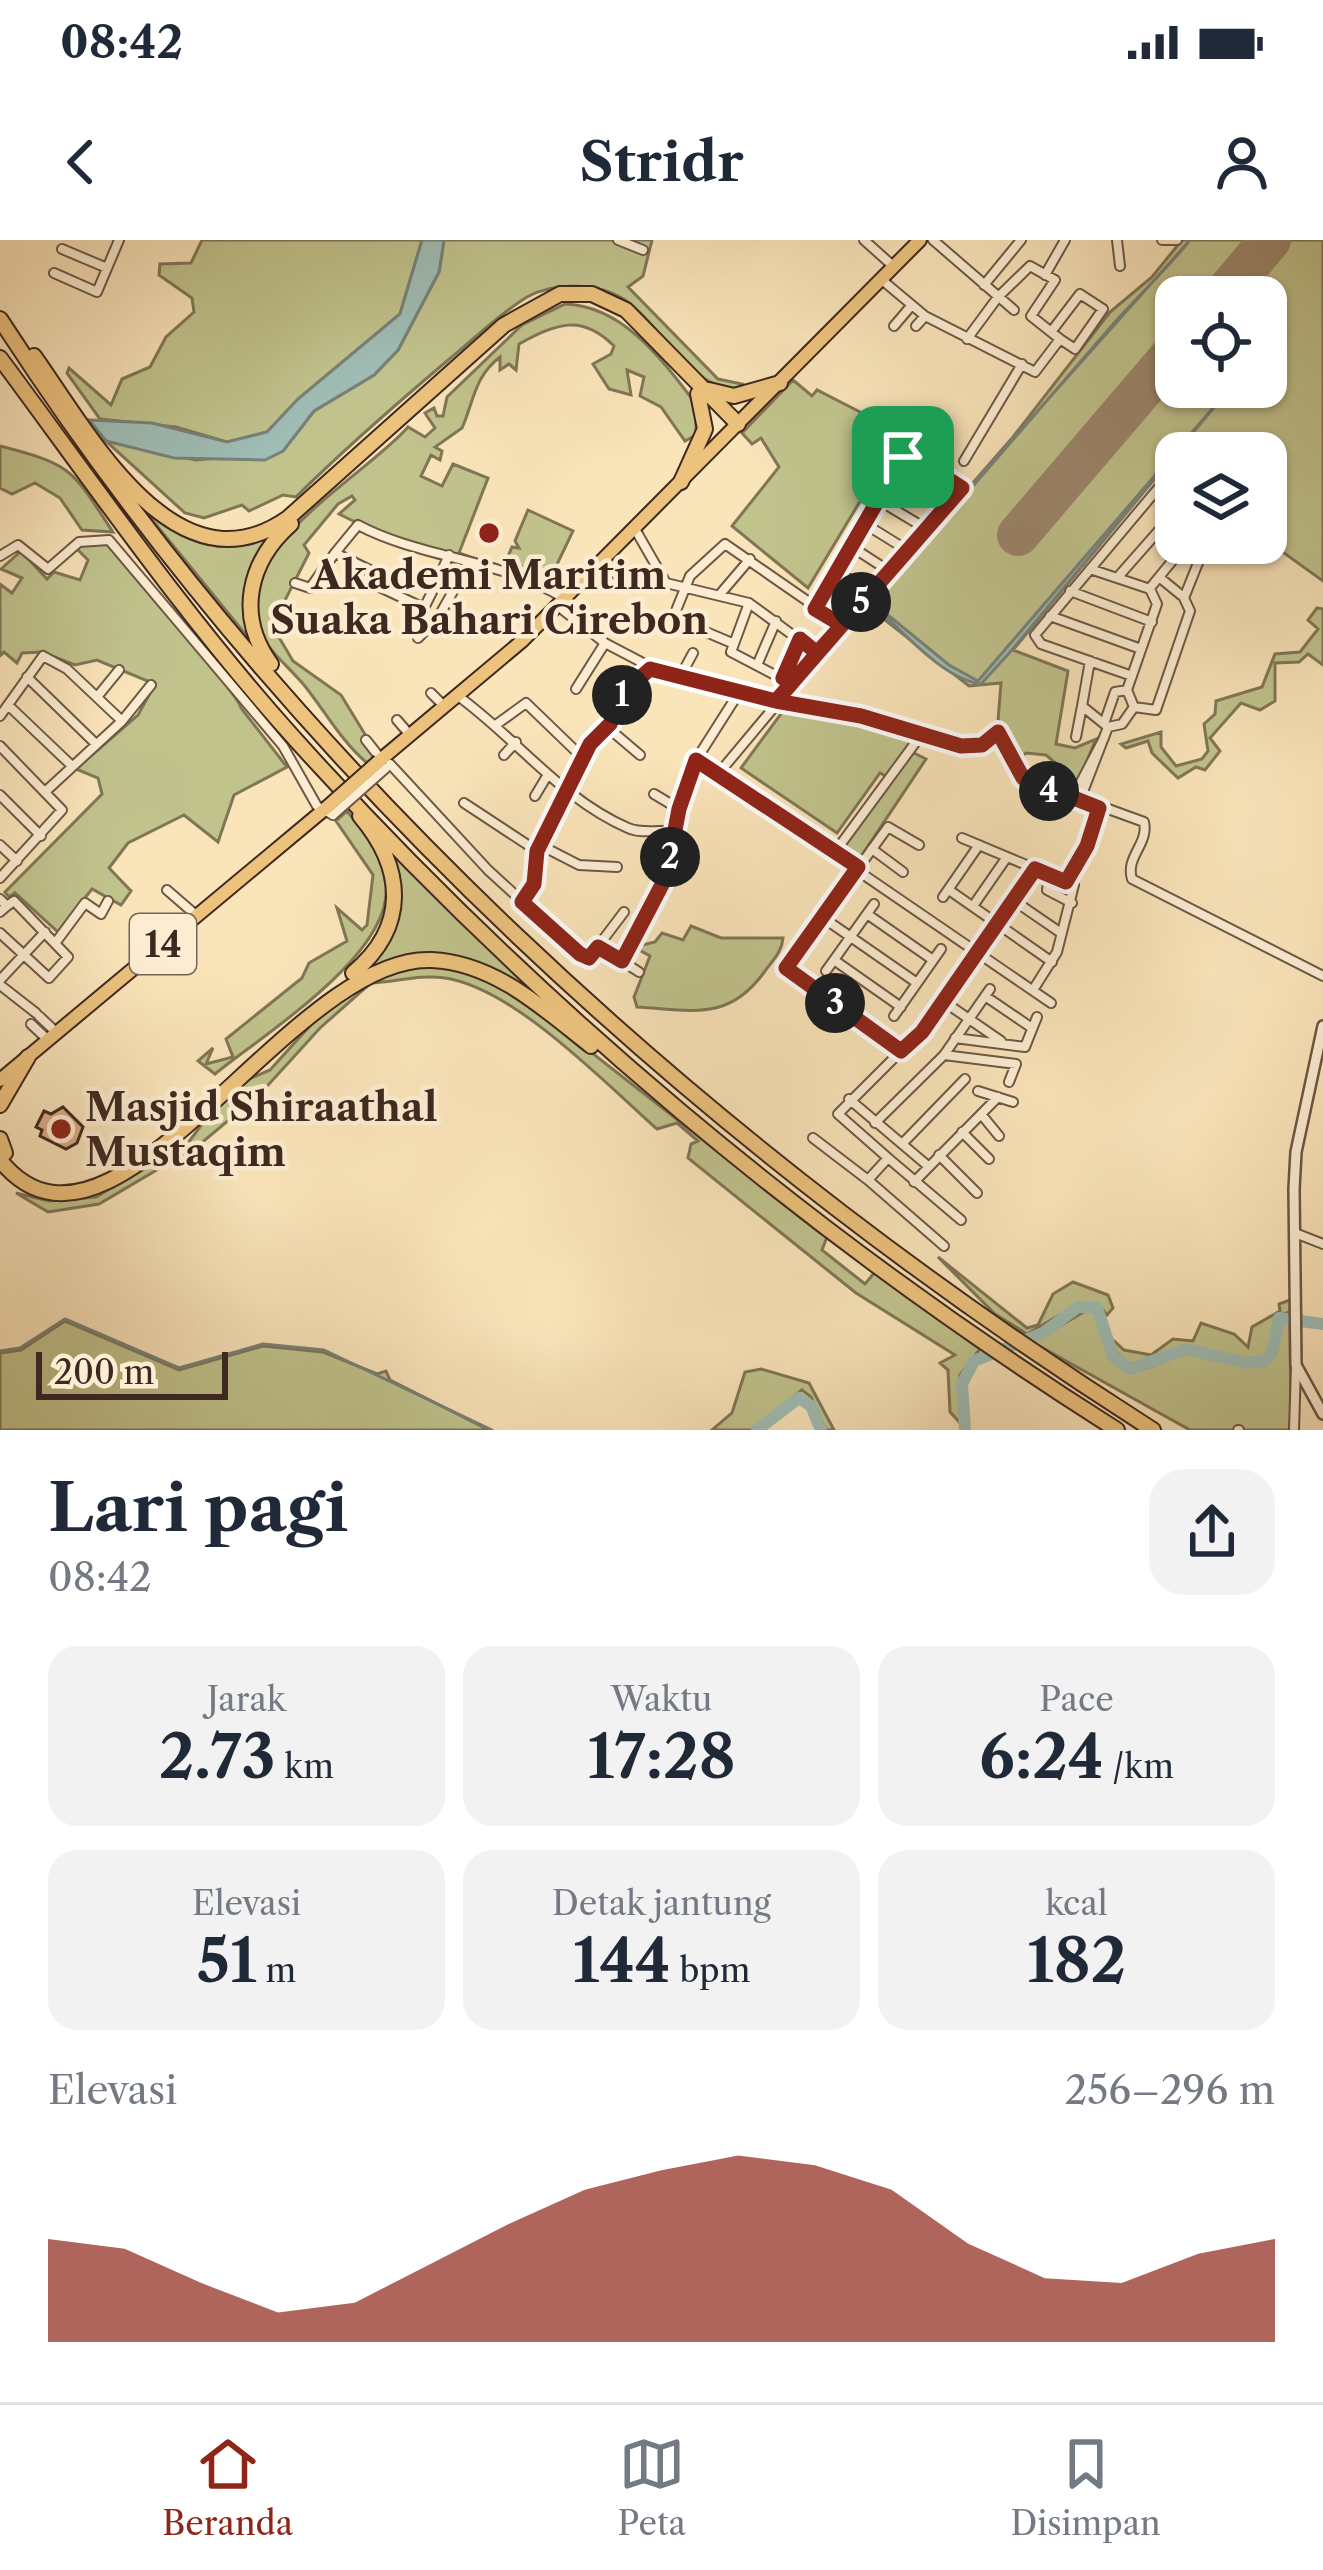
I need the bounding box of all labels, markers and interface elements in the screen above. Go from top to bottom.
text: 08:42 [60,14,183,70]
icon: back [48,129,114,195]
text: Stridr [579,129,744,195]
icon: person [1209,129,1275,195]
map controls [1155,276,1287,564]
button: locate [1155,276,1287,408]
pin [852,406,954,508]
icon: arrive [870,424,936,490]
button: layers [1155,432,1287,564]
marker: Akademi Maritim Suaka Bahari Cirebon [476,520,502,546]
place label: Akademi Maritim Suaka Bahari Cirebon [270,551,708,644]
pin: 5 [831,572,891,632]
text: 5 [852,581,870,622]
pin: 1 [592,665,652,725]
text: 1 [615,674,629,715]
pin: 4 [1019,761,1079,821]
text: 4 [1039,770,1059,811]
pin: 2 [640,827,700,887]
text: 2 [660,836,680,877]
road number: 14 [130,914,196,974]
pin: 3 [805,973,865,1033]
text: 3 [826,982,844,1023]
place label: Masjid Shiraathal Mustaqim [85,1083,437,1176]
marker: Masjid Shiraathal Mustaqim [48,1116,74,1142]
scale bar [36,1346,228,1399]
text: 200 m [54,1352,154,1393]
text: Lari pagi [48,1467,348,1548]
button: share [1149,1469,1275,1595]
text: 08:42 [48,1553,152,1601]
text: Jarak [207,1679,286,1720]
text: Waktu [611,1679,712,1720]
text: Pace [1039,1679,1114,1720]
text: 2.73 [159,1720,275,1794]
text: 17:28 [587,1720,736,1794]
text: 6:24 [979,1720,1104,1794]
text: km [275,1746,334,1787]
text: /km [1104,1746,1174,1787]
text: Elevasi [192,1883,301,1924]
text: Detak jantung [552,1883,771,1924]
text: kcal [1045,1883,1108,1924]
text: 51 [197,1924,257,1998]
text: 144 [573,1924,671,1998]
text: 182 [1027,1924,1126,1998]
text: m [257,1950,296,1991]
text: bpm [671,1950,750,1991]
text: Elevasi [48,2066,177,2114]
text: 256–296 m [1065,2066,1275,2114]
tab: Beranda [162,2431,293,2544]
tab: Peta [617,2431,686,2544]
tab: Disimpan [1010,2431,1161,2544]

